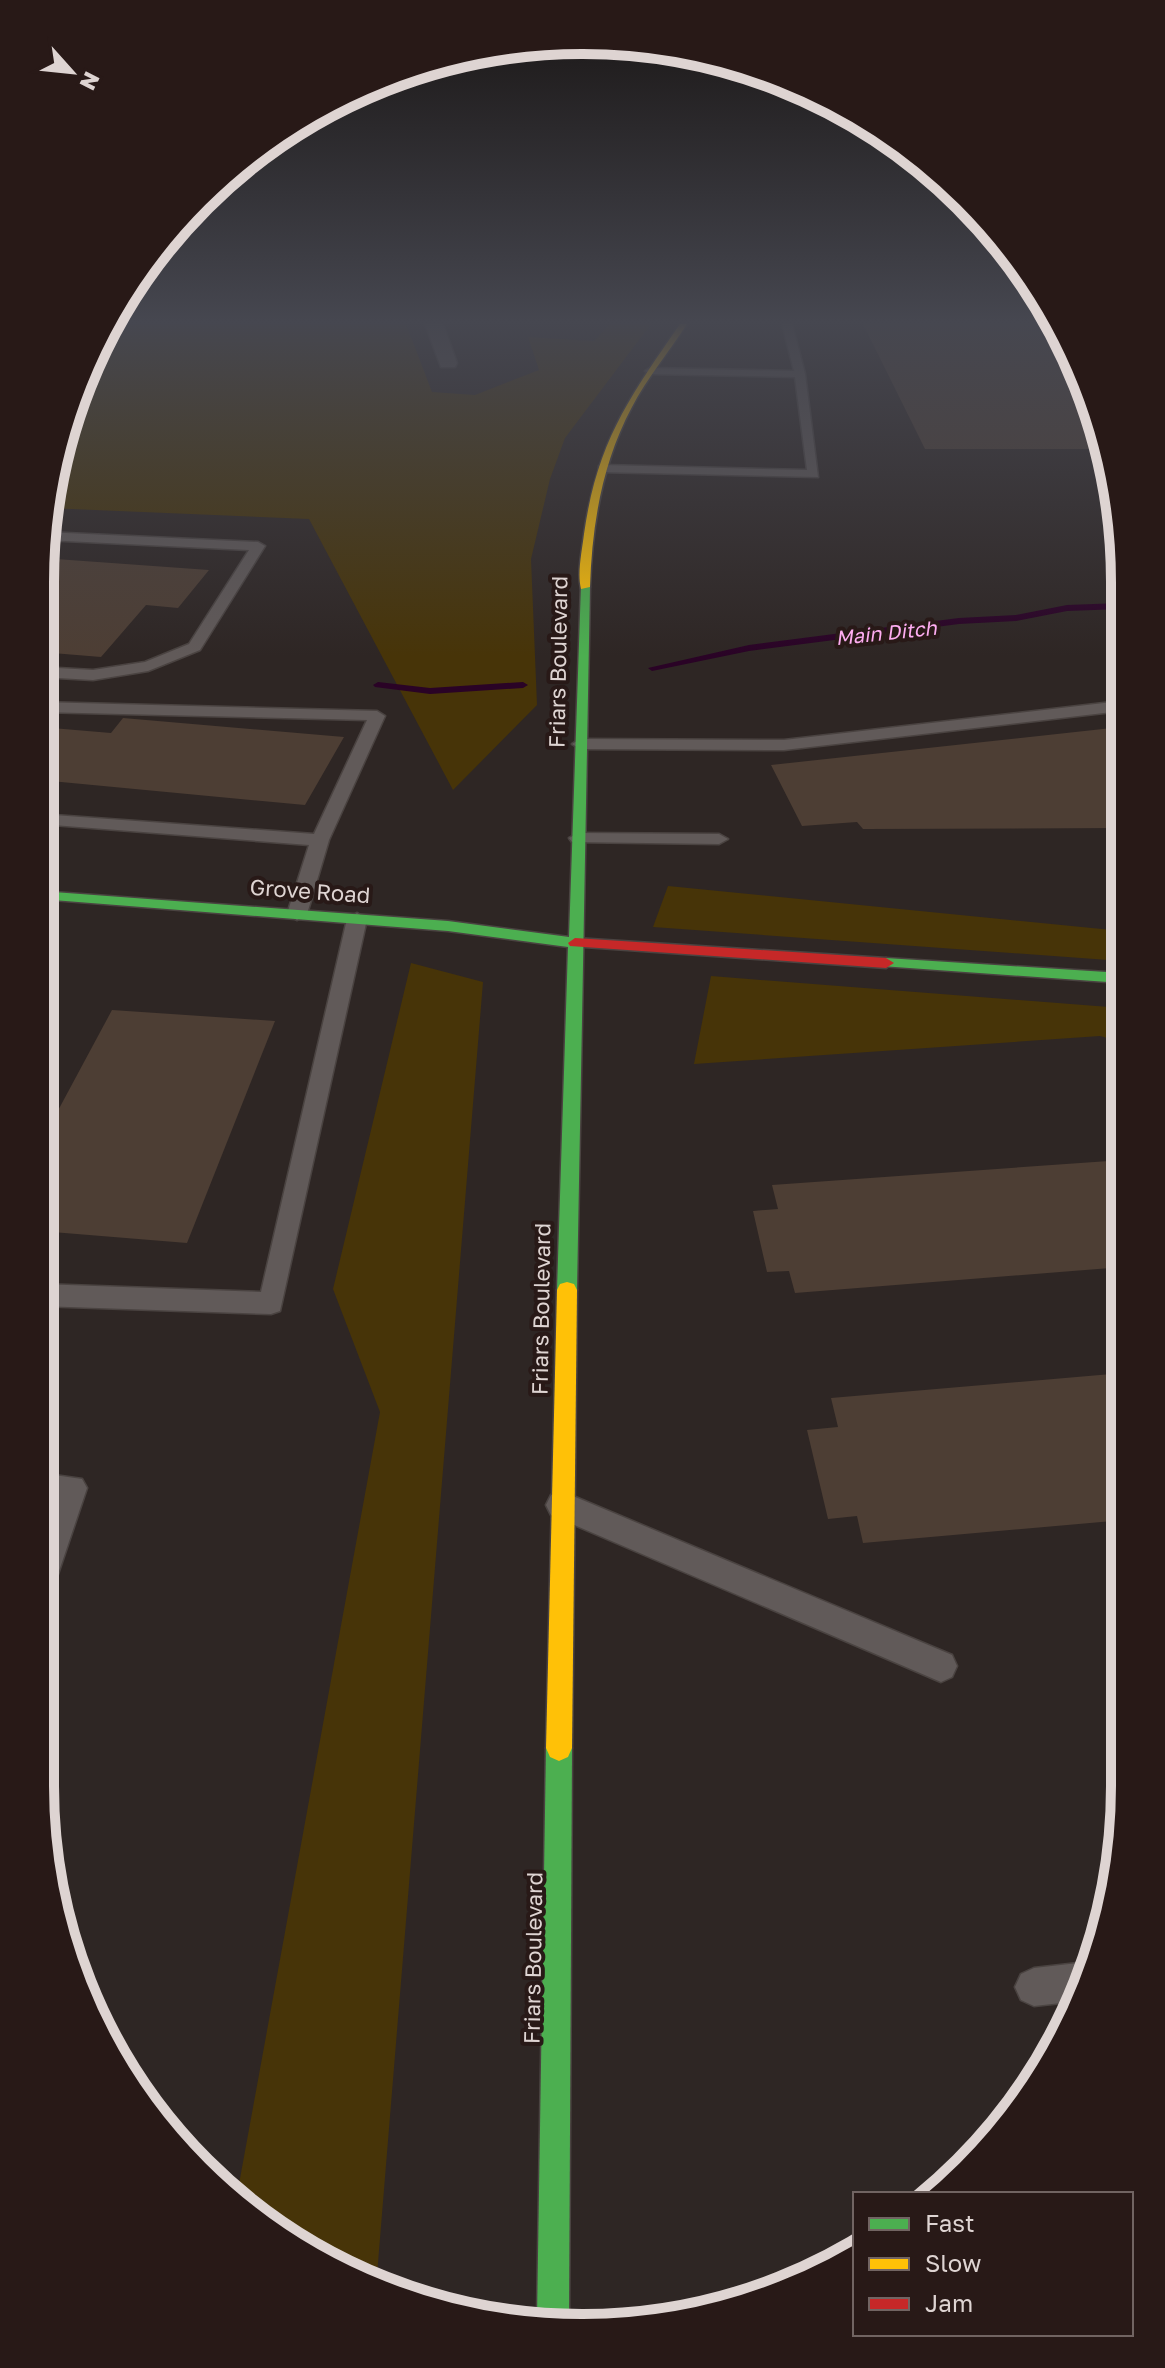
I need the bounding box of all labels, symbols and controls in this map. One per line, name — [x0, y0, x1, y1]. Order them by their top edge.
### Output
north arrow — [32, 32, 112, 112]
text: N — [74, 68, 106, 95]
street label: Friars Boulevard — [543, 576, 572, 748]
water label: Main Ditch — [834, 615, 938, 649]
street label: Grove Road — [249, 873, 371, 908]
street label: Friars Boulevard — [526, 1223, 555, 1395]
street label: Friars Boulevard — [518, 1872, 547, 2044]
legend — [853, 2192, 1133, 2336]
text: Fast — [925, 2208, 975, 2237]
text: Slow — [925, 2248, 981, 2277]
text: Jam — [925, 2288, 973, 2317]

